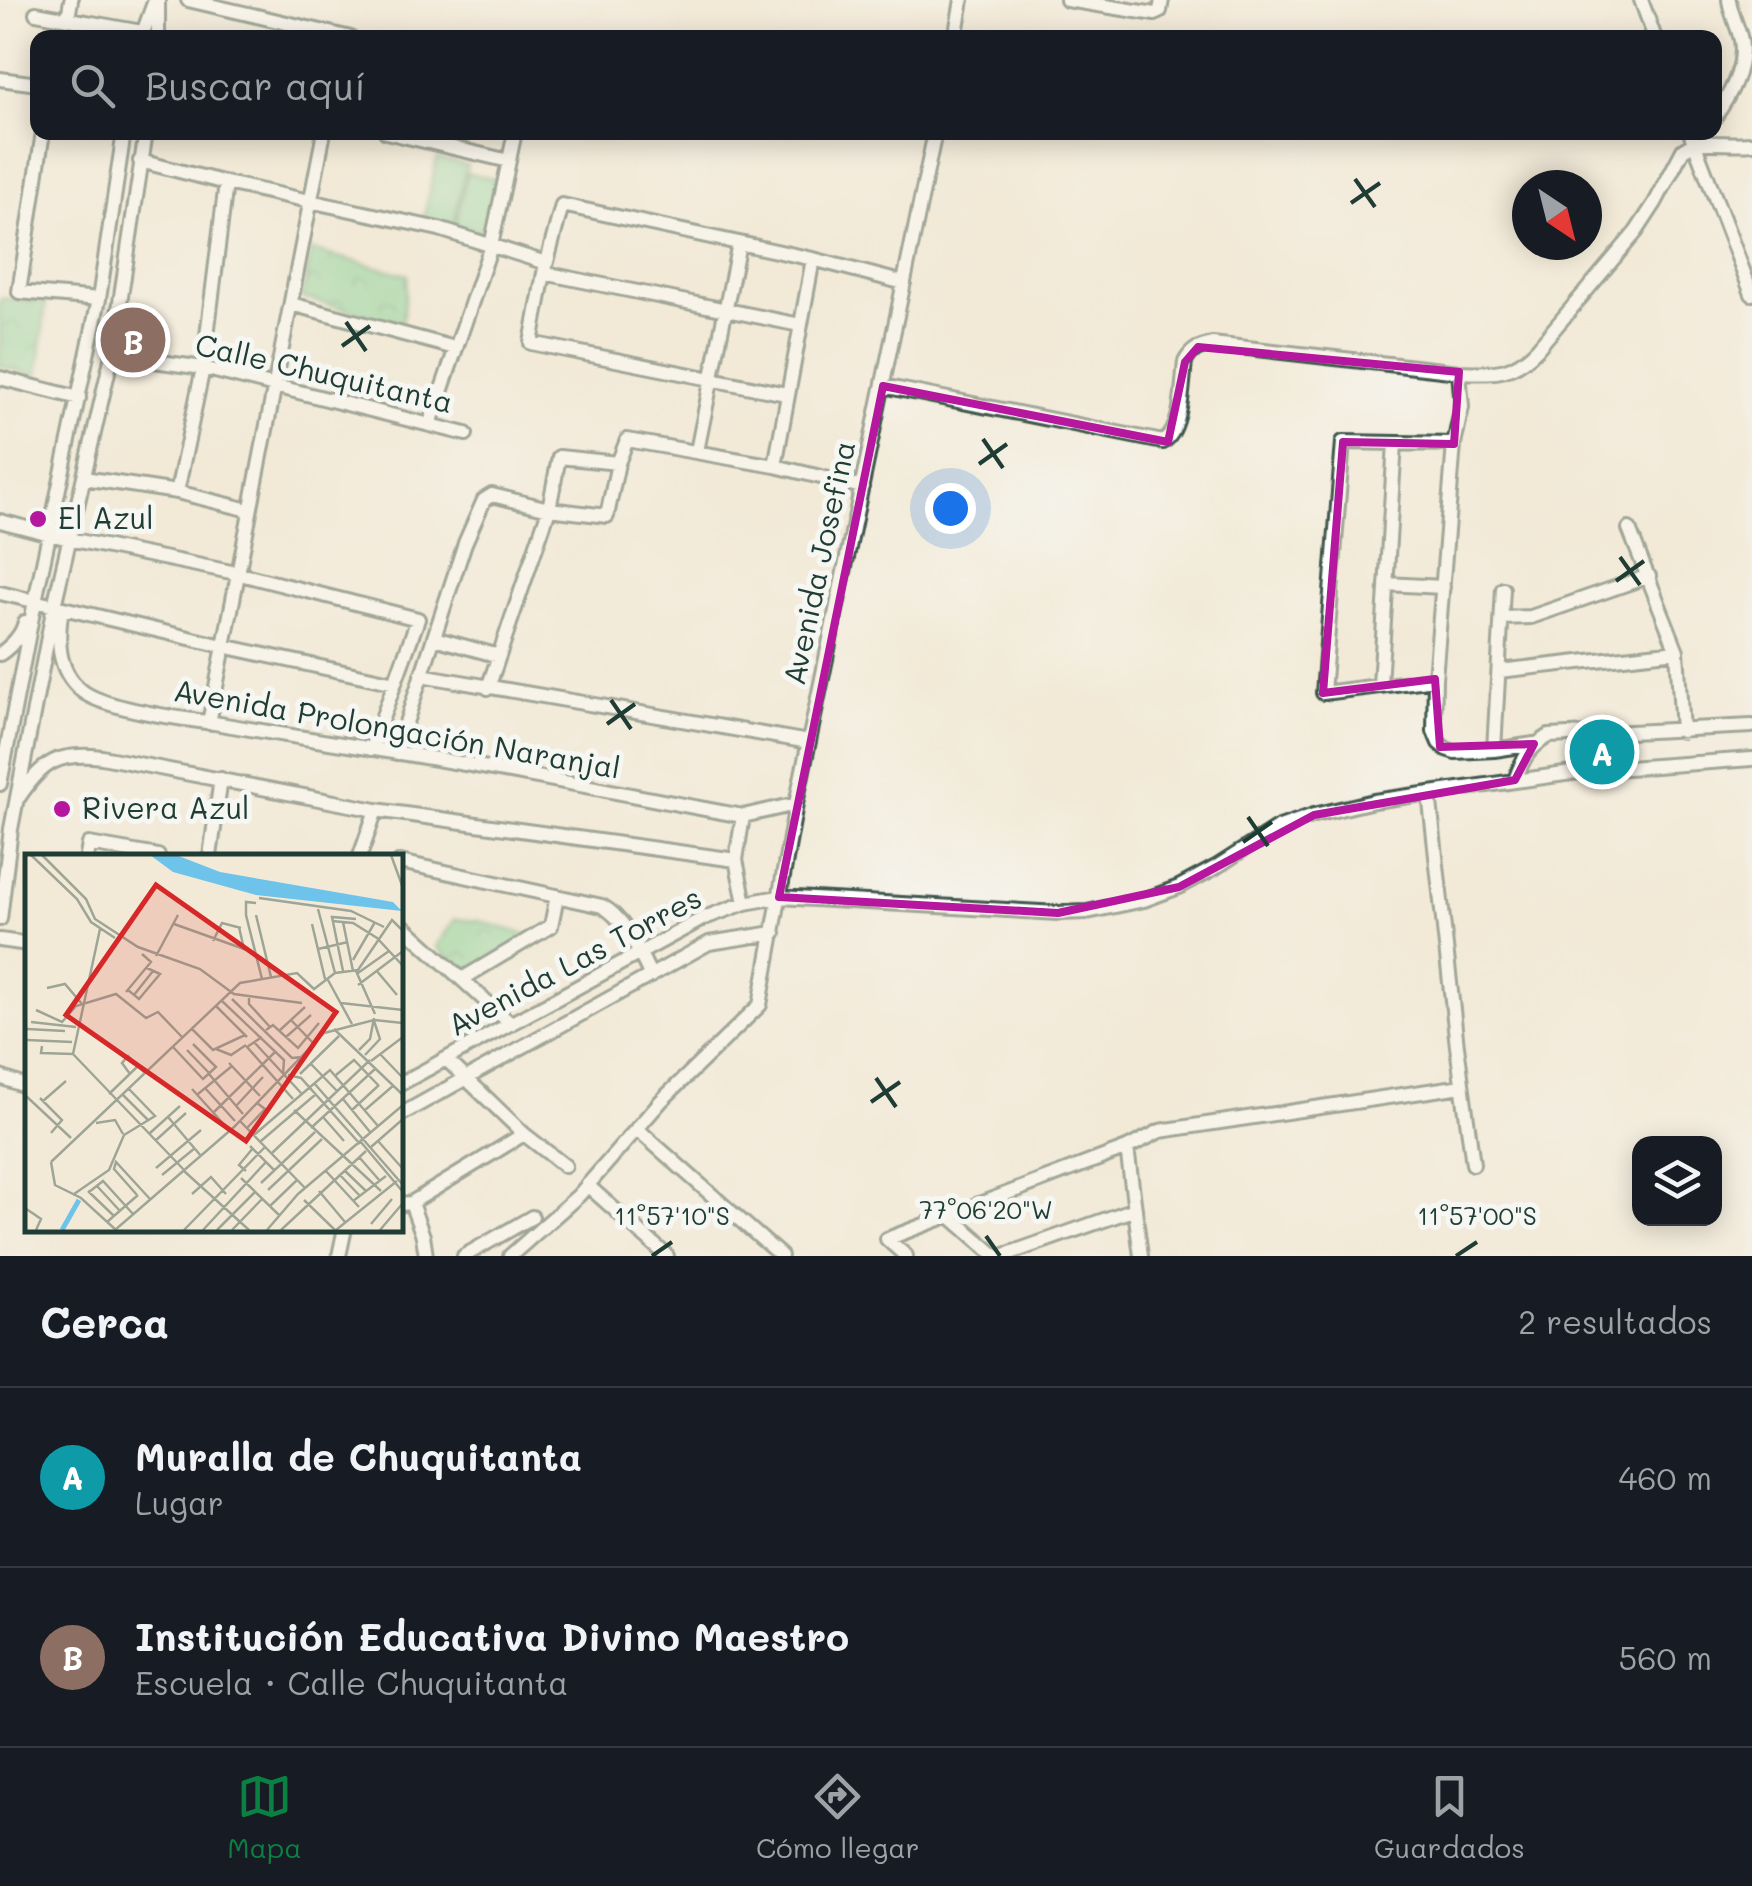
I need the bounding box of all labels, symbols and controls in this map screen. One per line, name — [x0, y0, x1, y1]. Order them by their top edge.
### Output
search box — [30, 30, 1722, 140]
icon: search — [65, 58, 120, 113]
text: Buscar aquí — [145, 60, 366, 110]
north arrow — [1512, 170, 1602, 260]
pin: B — [100, 302, 166, 378]
street label: Calle Chuquitanta — [192, 323, 457, 421]
street label: Avenida Josefina — [773, 437, 863, 688]
your location — [925, 483, 976, 534]
place label: El Azul — [58, 497, 154, 537]
marker: El Azul — [27, 508, 49, 530]
street label: Avenida Prolongación Naranjal — [171, 669, 624, 787]
pin: A — [1570, 714, 1634, 790]
place label: Rivera Azul — [82, 787, 250, 827]
marker: Rivera Azul — [51, 798, 73, 820]
inset map — [25, 854, 402, 1231]
street label: Avenida Las Torres — [440, 876, 708, 1044]
map controls — [1632, 1136, 1722, 1226]
button: layers — [1632, 1136, 1722, 1226]
text: 77°06'20"W — [919, 1193, 1053, 1225]
text: 11°57'10"S — [614, 1199, 730, 1231]
text: 11°57'00"S — [1417, 1199, 1537, 1231]
text: Cerca — [40, 1294, 169, 1349]
text: 2 resultados — [1518, 1300, 1712, 1342]
text: Muralla de Chuquitanta — [135, 1431, 582, 1481]
text: A — [61, 1456, 84, 1498]
text: 460 m — [1618, 1456, 1712, 1498]
text: Lugar — [135, 1481, 224, 1523]
text: Institución Educativa Divino Maestro — [135, 1611, 849, 1661]
text: B — [62, 1636, 83, 1678]
text: 560 m — [1619, 1636, 1712, 1678]
text: Escuela · Calle Chuquitanta — [135, 1661, 568, 1703]
tab: Mapa — [227, 1769, 302, 1865]
tab: Cómo llegar — [756, 1769, 920, 1865]
tab: Guardados — [1374, 1769, 1525, 1865]

